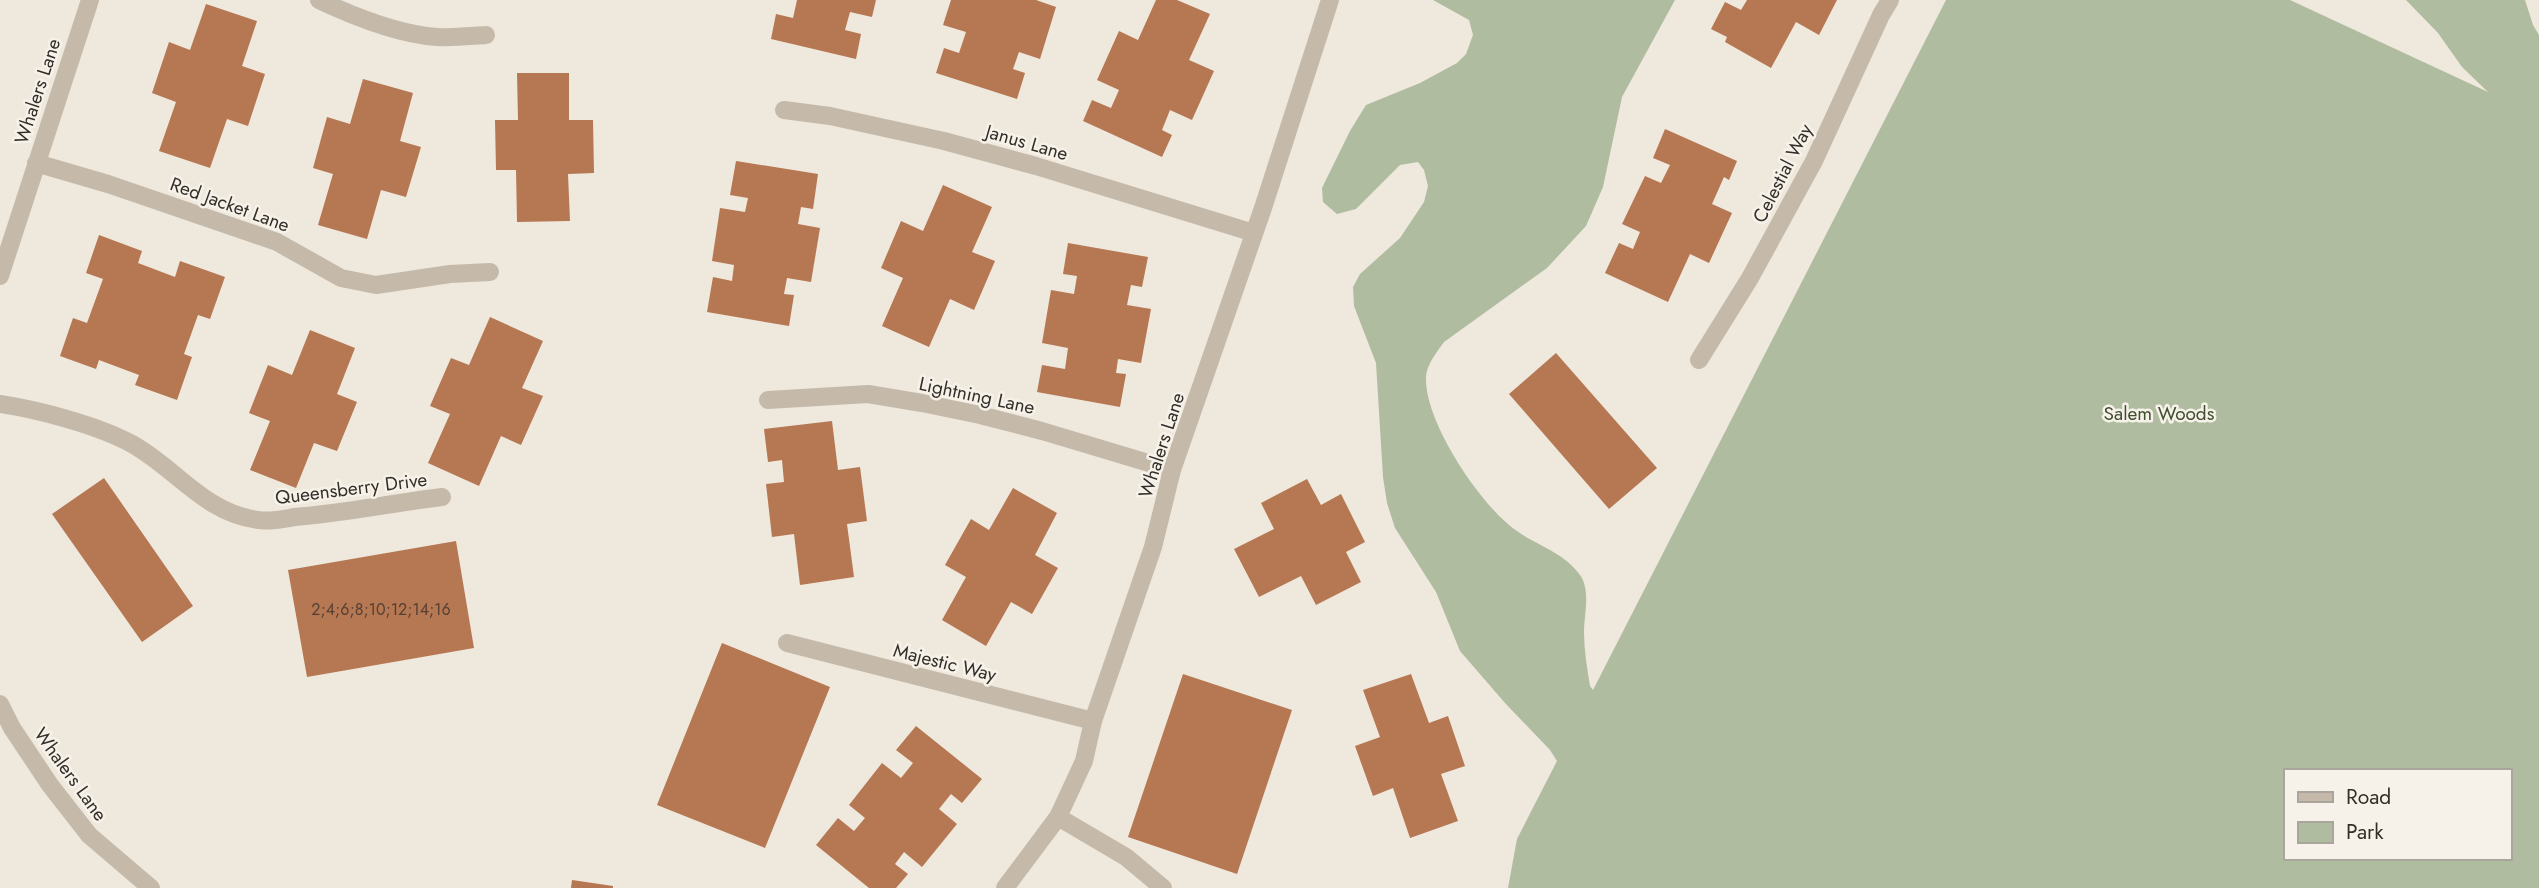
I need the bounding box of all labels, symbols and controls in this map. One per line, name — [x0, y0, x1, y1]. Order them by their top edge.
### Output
street label: Whalers Lane — [8, 35, 67, 147]
street label: Janus Lane — [980, 117, 1071, 167]
street label: Celestial Way — [1746, 119, 1819, 227]
street label: Red Jacket Lane — [166, 170, 294, 239]
street label: Lightning Lane — [917, 370, 1037, 421]
street label: Whalers Lane — [1132, 389, 1191, 501]
park label: Salem Woods — [2104, 400, 2215, 427]
street label: Queensberry Drive — [274, 466, 429, 511]
house number: 2;4;6;8;10;12;14;16 — [311, 598, 451, 621]
street label: Majestic Way — [891, 637, 1000, 688]
street label: Whalers Lane — [28, 722, 114, 827]
legend — [2284, 769, 2511, 860]
text: Road — [2346, 782, 2391, 812]
text: Park — [2346, 817, 2384, 847]

